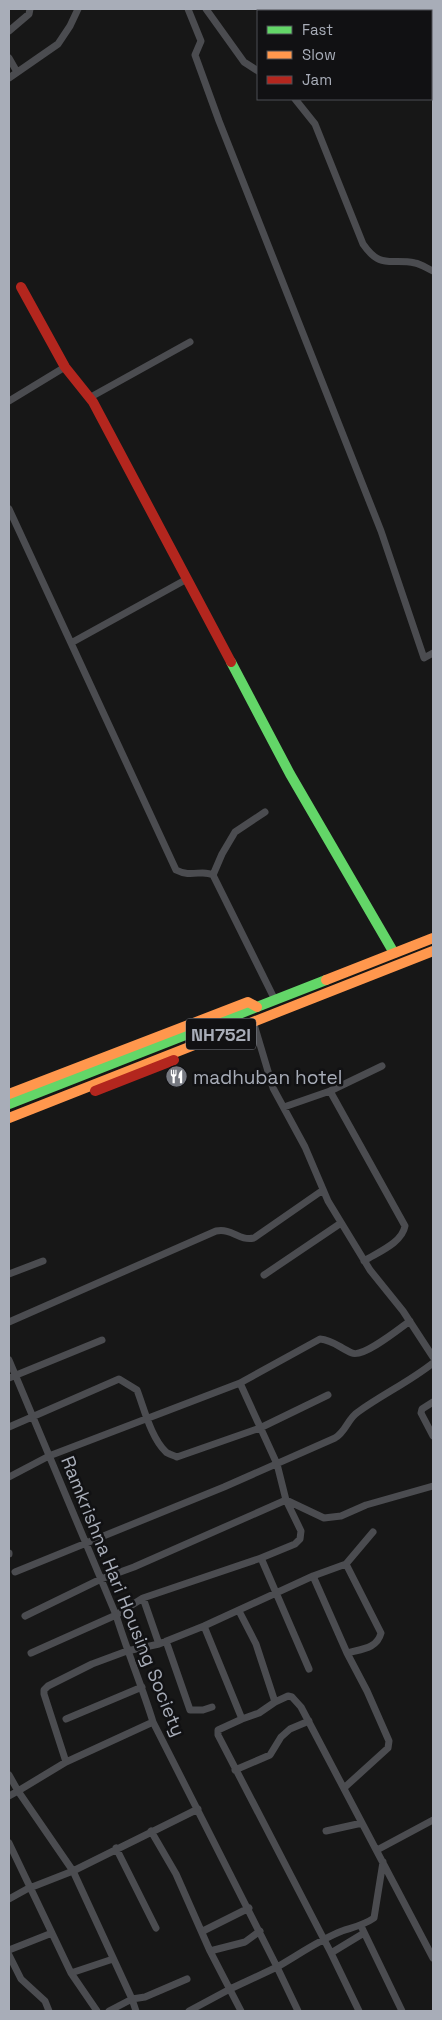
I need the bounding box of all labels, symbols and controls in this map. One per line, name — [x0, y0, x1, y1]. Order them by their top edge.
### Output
legend — [257, 10, 432, 100]
text: Fast — [302, 20, 333, 39]
text: Slow — [302, 45, 336, 64]
text: Jam — [302, 70, 332, 89]
road number: NH752I — [186, 1019, 256, 1050]
restaurant icon: madhuban hotel — [165, 1065, 189, 1089]
place label: madhuban hotel — [193, 1065, 342, 1090]
street label: Ramkrishna Hari Housing Society — [55, 1452, 191, 1740]

